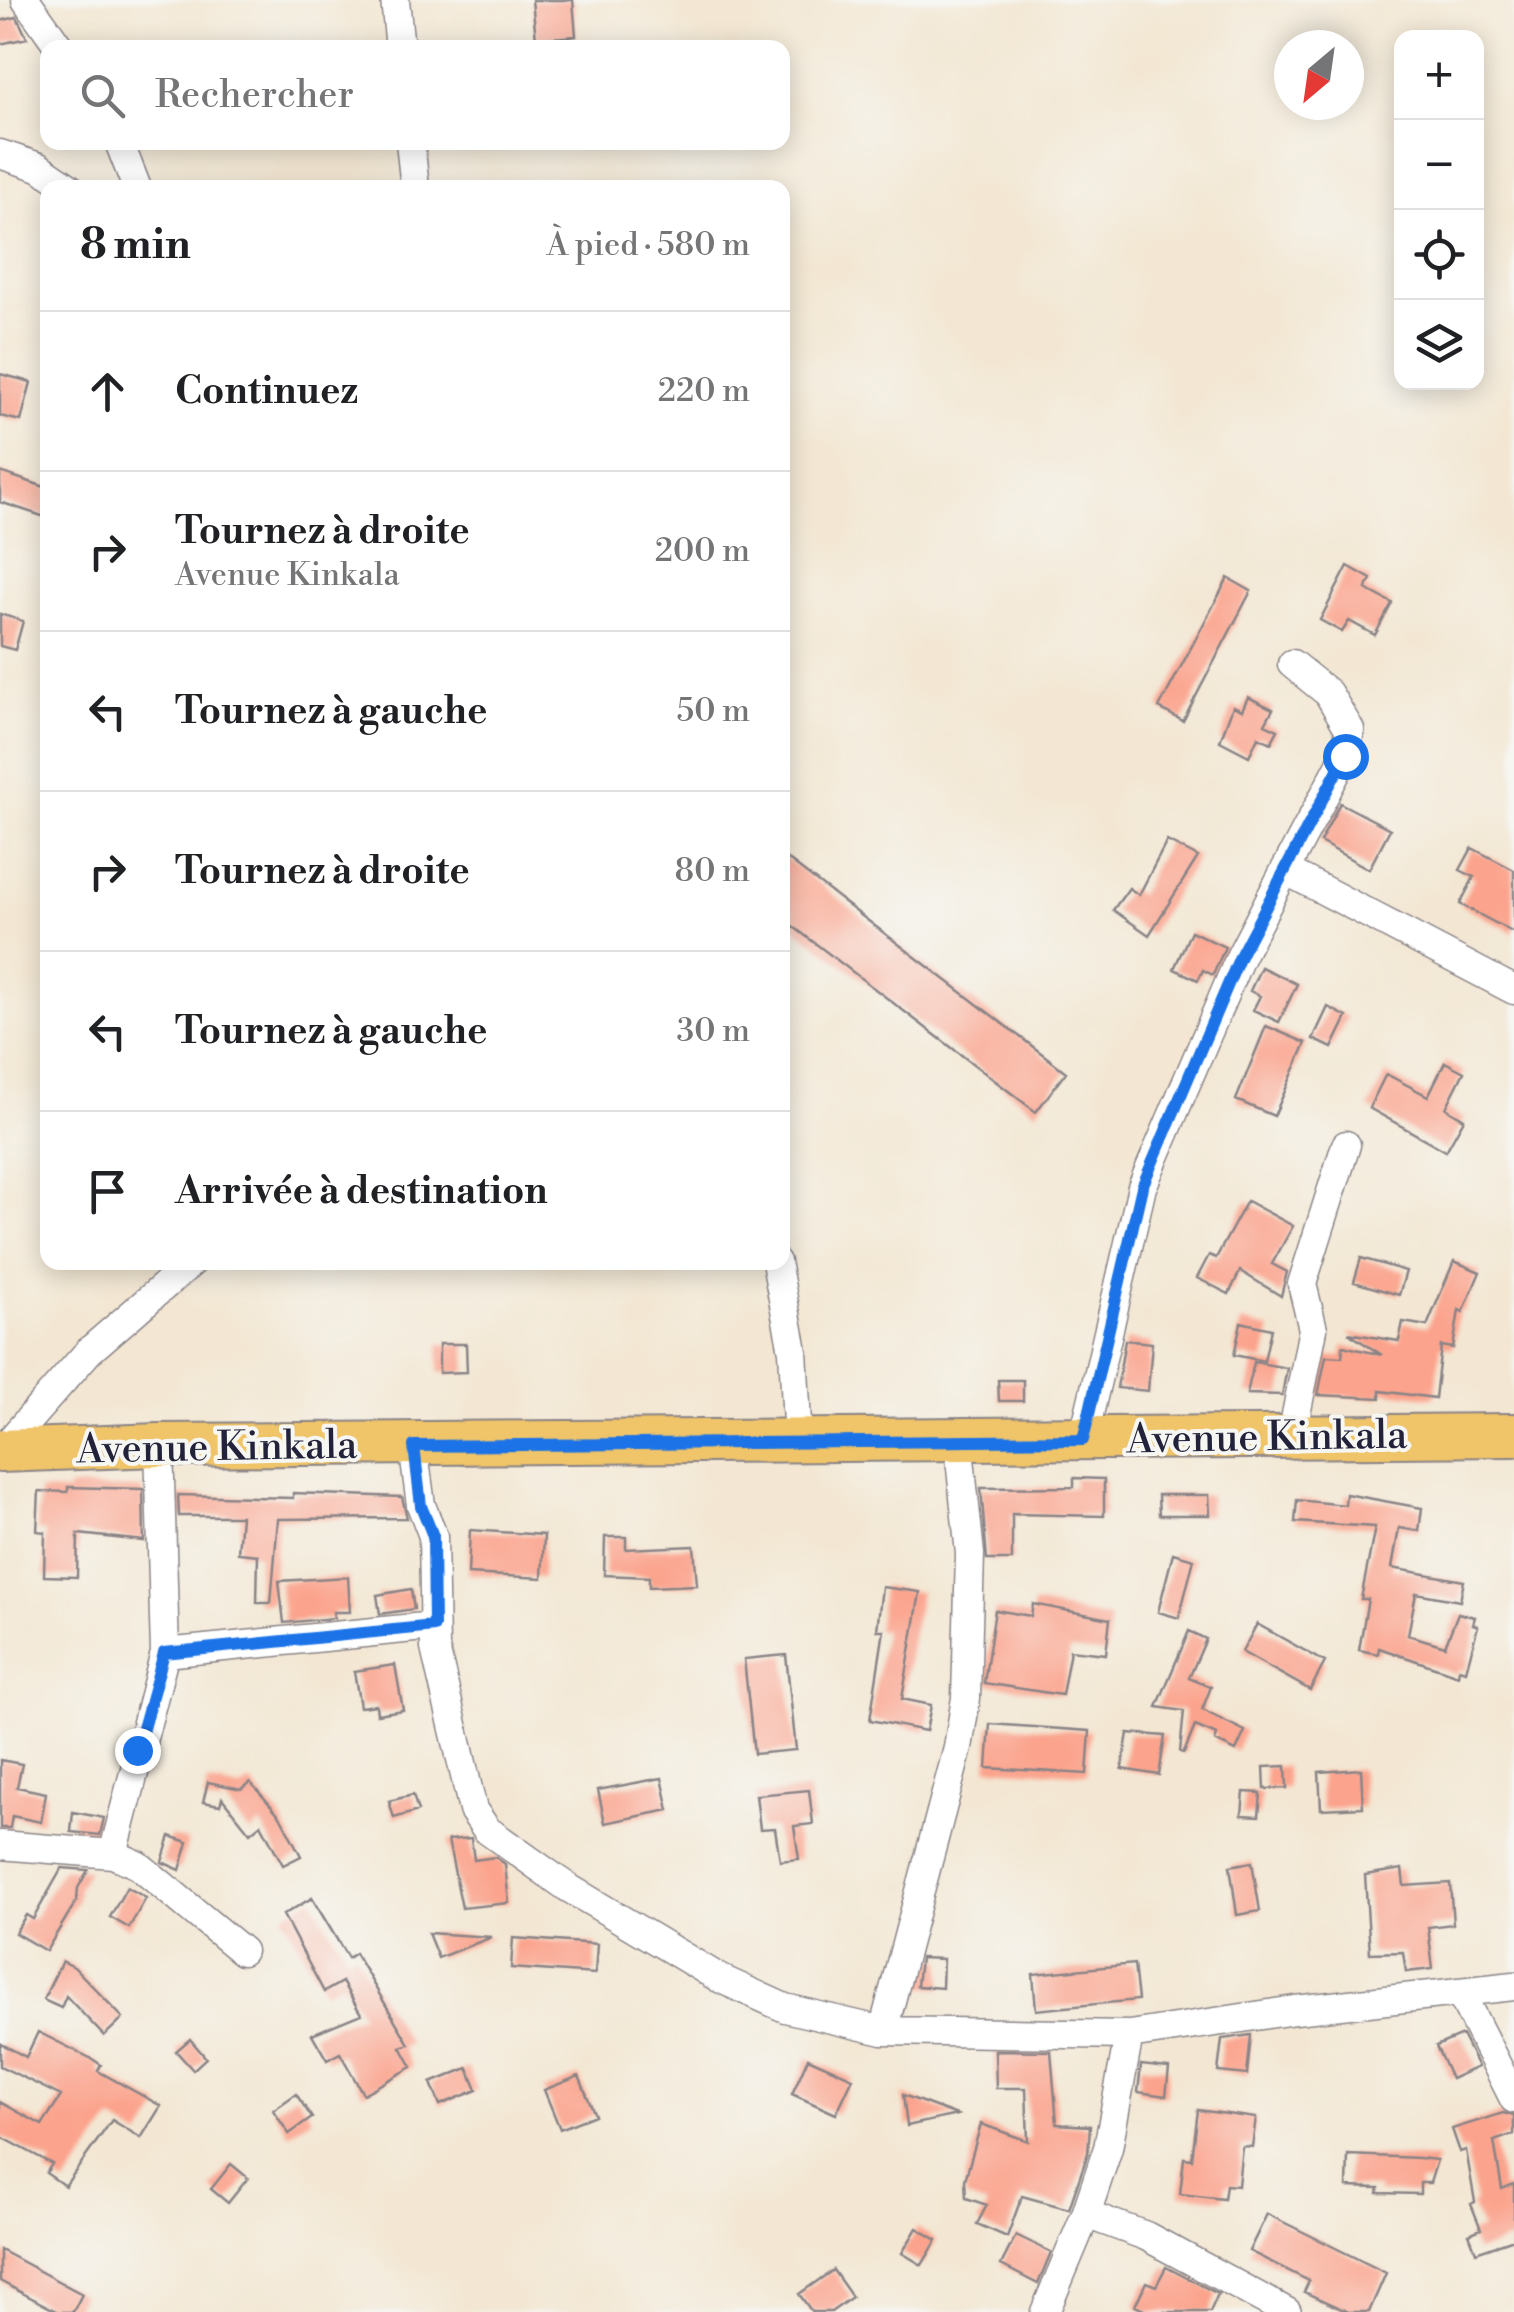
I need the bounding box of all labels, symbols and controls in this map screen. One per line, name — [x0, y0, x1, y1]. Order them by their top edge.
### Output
north arrow — [1274, 30, 1364, 120]
map controls — [1394, 30, 1484, 390]
button: + — [1394, 30, 1484, 120]
search box — [40, 40, 790, 150]
icon: search — [75, 68, 130, 123]
text: Rechercher — [155, 72, 354, 119]
button: − — [1394, 120, 1484, 210]
button: locate — [1394, 210, 1484, 300]
text: 8 min — [80, 219, 191, 272]
text: À pied · 580 m — [546, 225, 750, 265]
button: layers — [1394, 300, 1484, 390]
icon: ahead — [80, 364, 135, 419]
text: Continuez — [175, 368, 358, 415]
text: 220 m — [658, 371, 750, 411]
text: Tournez à droite — [175, 508, 470, 555]
icon: right — [80, 524, 135, 579]
text: 200 m — [655, 531, 750, 571]
text: Avenue Kinkala — [175, 555, 400, 595]
icon: left — [80, 684, 135, 739]
text: Tournez à gauche — [175, 688, 487, 735]
text: 50 m — [677, 691, 750, 731]
route start — [1323, 734, 1369, 780]
icon: right — [80, 844, 135, 899]
text: Tournez à droite — [175, 848, 470, 895]
text: 80 m — [675, 851, 750, 891]
icon: left — [80, 1004, 135, 1059]
text: Tournez à gauche — [175, 1008, 487, 1055]
text: 30 m — [676, 1011, 750, 1051]
icon: arrive — [80, 1164, 135, 1219]
text: Arrivée à destination — [175, 1168, 548, 1215]
street label: Avenue Kinkala — [1125, 1411, 1409, 1465]
street label: Avenue Kinkala — [75, 1421, 359, 1475]
route end — [115, 1728, 161, 1774]

